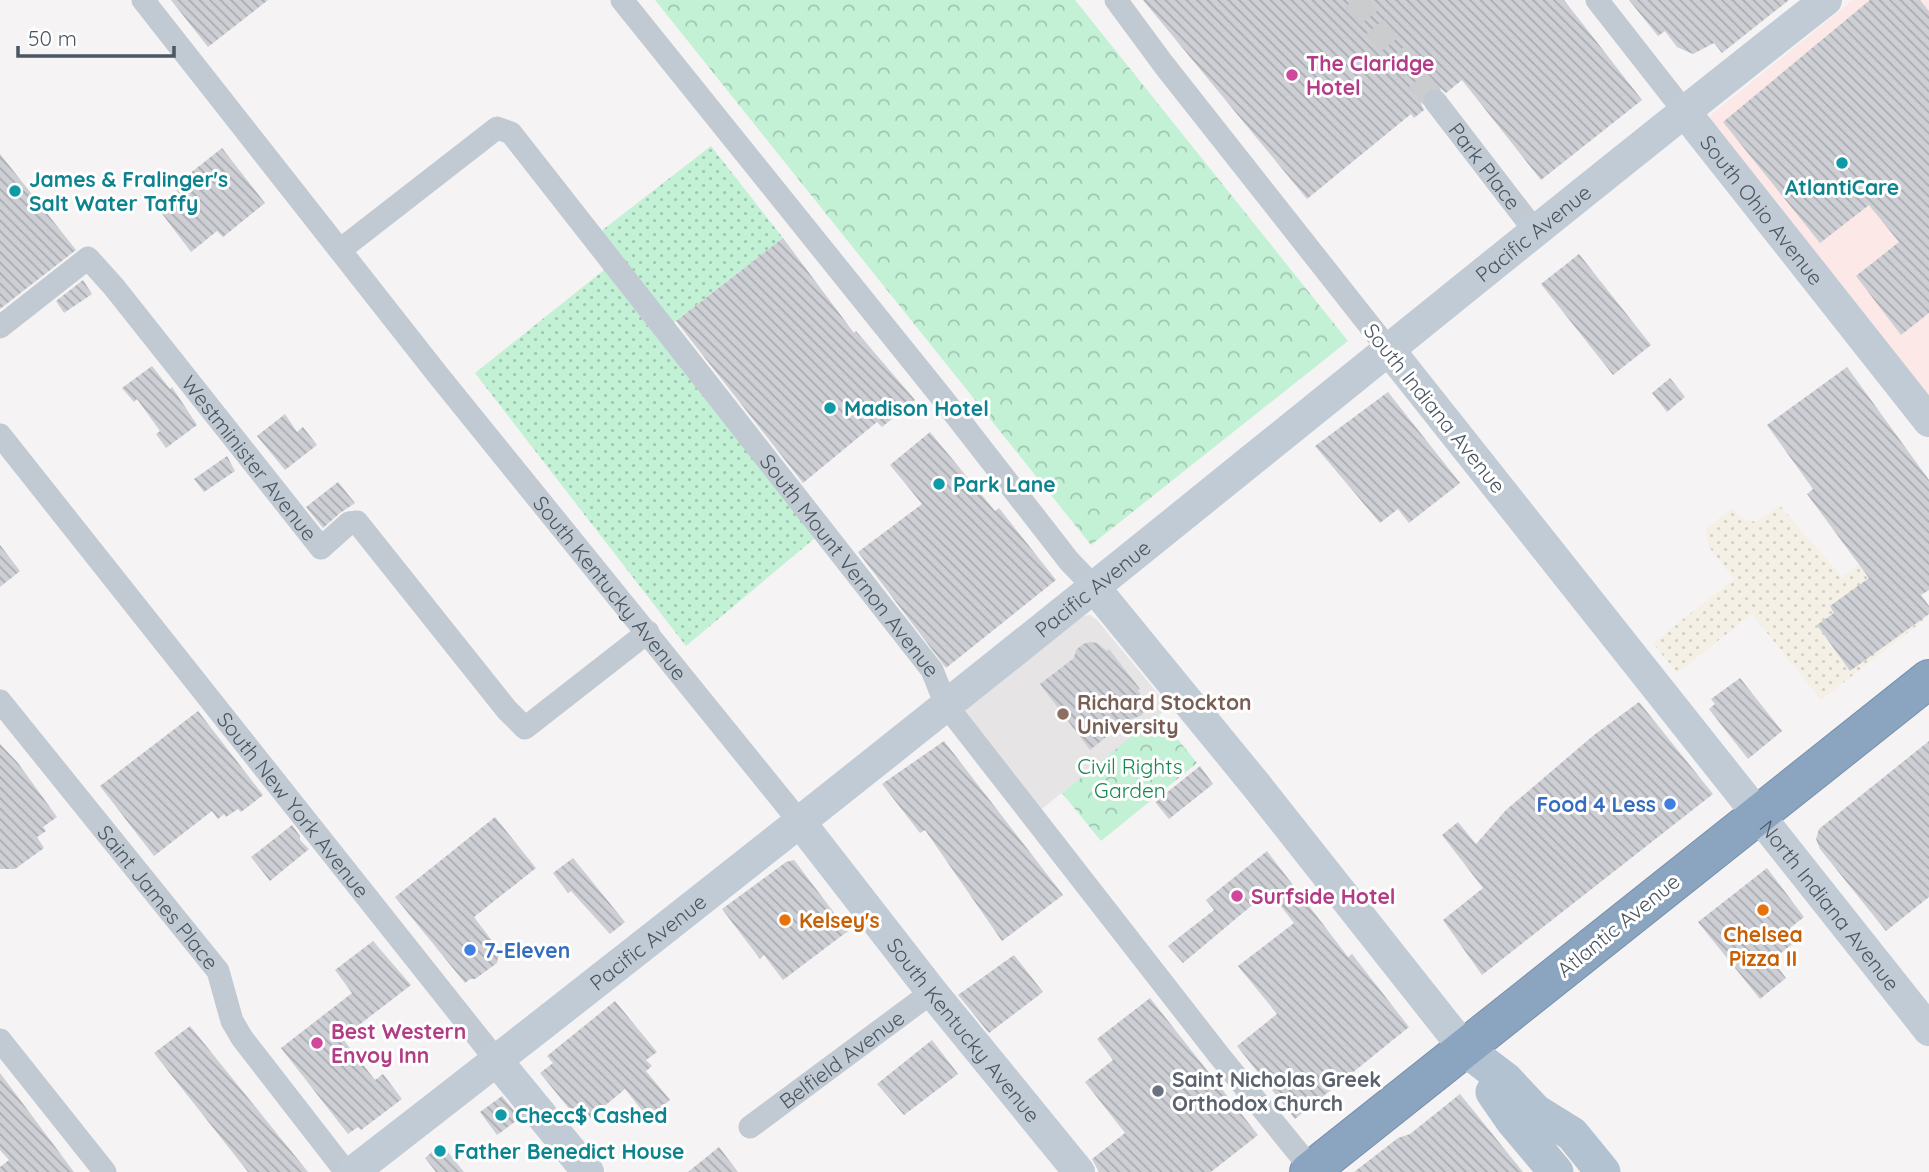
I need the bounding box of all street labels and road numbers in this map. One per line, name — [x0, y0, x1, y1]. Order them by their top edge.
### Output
street label: Park Place — [1443, 117, 1527, 215]
street label: South Ohio Avenue — [1695, 130, 1829, 290]
street label: Pacific Avenue — [1470, 179, 1596, 287]
street label: South Indiana Avenue — [1359, 318, 1511, 498]
street label: Westminister Avenue — [176, 370, 323, 546]
street label: South Mount Vernon Avenue — [754, 449, 945, 682]
street label: South Kentucky Avenue — [528, 490, 693, 685]
street label: Pacific Avenue — [1029, 534, 1156, 643]
street label: South New York Avenue — [212, 706, 375, 903]
street label: North Indiana Avenue — [1754, 815, 1906, 996]
street label: Saint James Place — [92, 820, 224, 975]
street label: Atlantic Avenue — [1551, 868, 1685, 982]
street label: Pacific Avenue — [584, 888, 711, 996]
street label: South Kentucky Avenue — [882, 932, 1046, 1127]
street label: Belfield Avenue — [774, 1004, 909, 1114]

